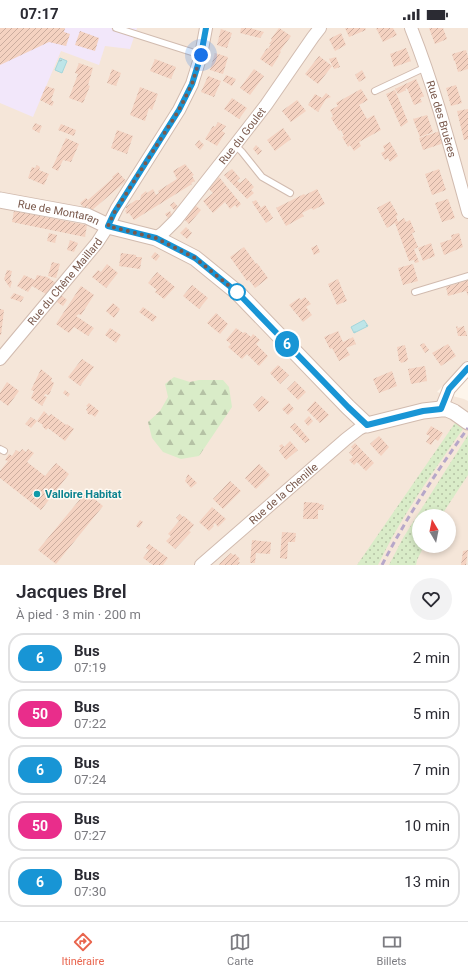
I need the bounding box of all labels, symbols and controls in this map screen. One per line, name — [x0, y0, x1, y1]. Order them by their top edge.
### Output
text: 07:17 — [20, 5, 59, 23]
your location — [191, 45, 211, 65]
street label: Rue des Bruères — [424, 79, 459, 159]
street label: Rue du Goulet — [216, 104, 268, 167]
street label: Rue de Montaran — [17, 197, 102, 228]
street label: Rue du Chêne Maillard — [25, 236, 105, 328]
unlabelled marker — [228, 283, 246, 301]
line badge: 6 — [274, 331, 300, 357]
text: 6 — [283, 336, 291, 352]
street label: Rue de la Chenille — [246, 460, 320, 527]
place label: Valloire Habitat — [45, 488, 122, 501]
marker: Valloire Habitat — [32, 489, 42, 499]
north arrow — [412, 509, 456, 553]
map controls — [412, 509, 456, 553]
button: heart — [410, 578, 452, 620]
text: Jacques Brel — [16, 580, 127, 603]
text: À pied · 3 min · 200 m — [16, 607, 141, 622]
text: Bus — [74, 642, 100, 660]
text: 2 min — [413, 649, 450, 667]
text: 6 — [36, 650, 44, 666]
text: 07:19 — [74, 660, 106, 675]
text: Bus — [74, 698, 100, 716]
text: 5 min — [413, 705, 450, 723]
text: 50 — [32, 706, 48, 722]
text: 07:22 — [74, 716, 106, 731]
text: Bus — [74, 754, 100, 772]
text: 7 min — [413, 761, 450, 779]
text: 6 — [36, 762, 44, 778]
text: 07:24 — [74, 772, 106, 787]
text: Bus — [74, 810, 100, 828]
text: 10 min — [404, 817, 450, 835]
text: 50 — [32, 818, 48, 834]
text: 07:27 — [74, 828, 106, 843]
text: Bus — [74, 866, 100, 884]
text: 13 min — [404, 873, 450, 891]
text: 6 — [36, 874, 44, 890]
text: 07:30 — [74, 884, 106, 899]
tab: Itinéraire — [61, 931, 104, 968]
tab: Carte — [227, 931, 254, 968]
tab: Billets — [377, 931, 407, 968]

